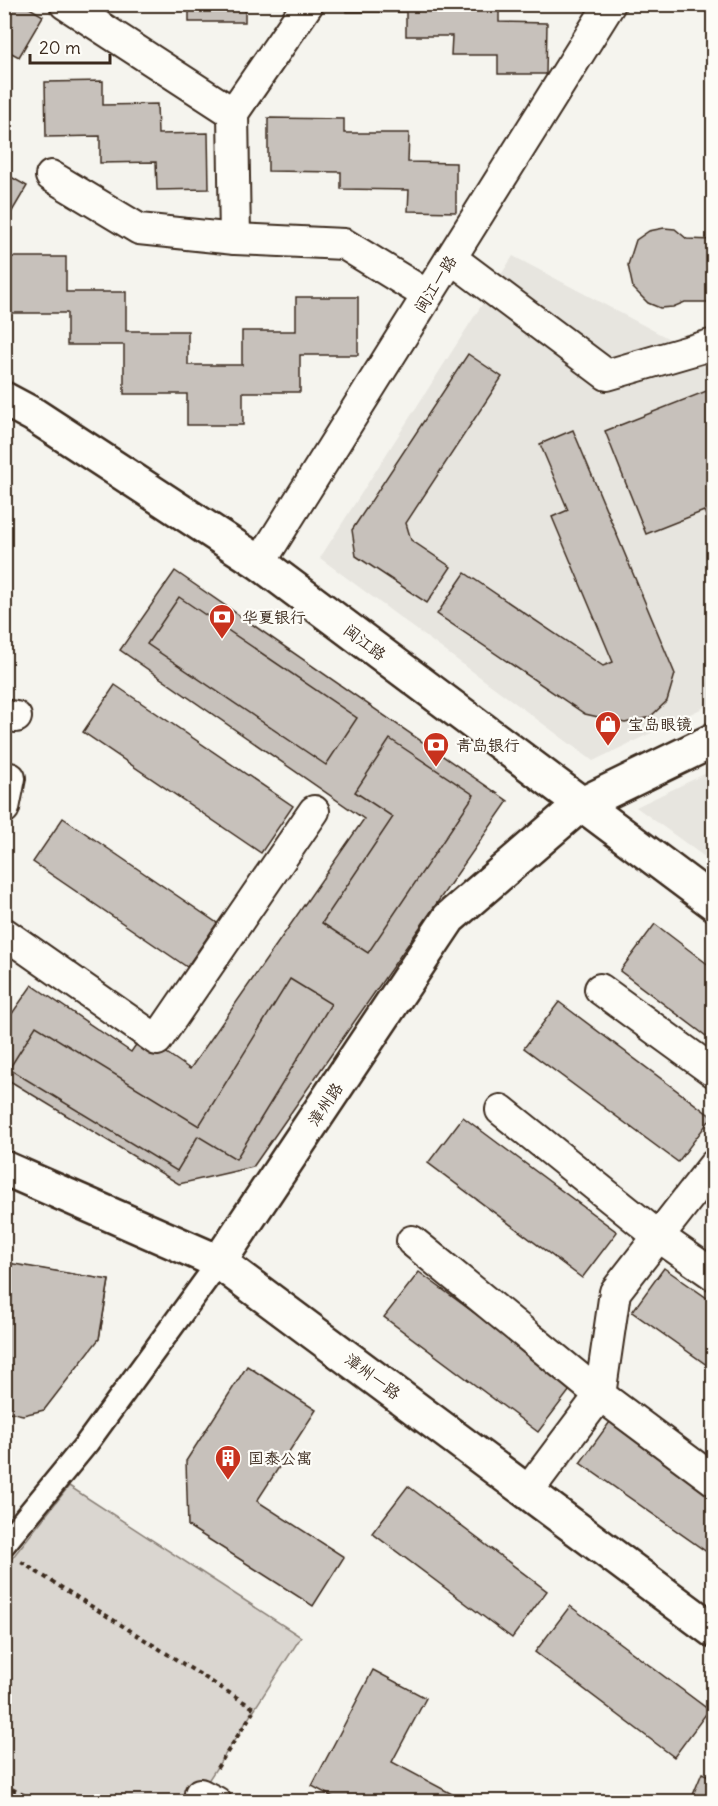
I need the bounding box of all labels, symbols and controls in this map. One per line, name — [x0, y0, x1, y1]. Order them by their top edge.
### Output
scale bar — [30, 27, 110, 65]
text: 20 m — [39, 36, 81, 59]
street label: 闽江一路 — [410, 252, 460, 316]
bank icon: 华夏银行 — [207, 602, 237, 640]
place label: 华夏银行 — [242, 607, 306, 627]
street label: 闽江路 — [340, 620, 390, 664]
shop icon: 宝岛眼镜 — [593, 709, 623, 747]
place label: 宝岛眼镜 — [628, 714, 692, 734]
bank icon: 青岛银行 — [421, 730, 451, 768]
place label: 青岛银行 — [456, 735, 520, 755]
street label: 漳州路 — [303, 1079, 347, 1129]
street label: 漳州一路 — [341, 1349, 405, 1403]
building icon: 国泰公寓 — [213, 1443, 243, 1481]
place label: 国泰公寓 — [248, 1448, 312, 1468]

